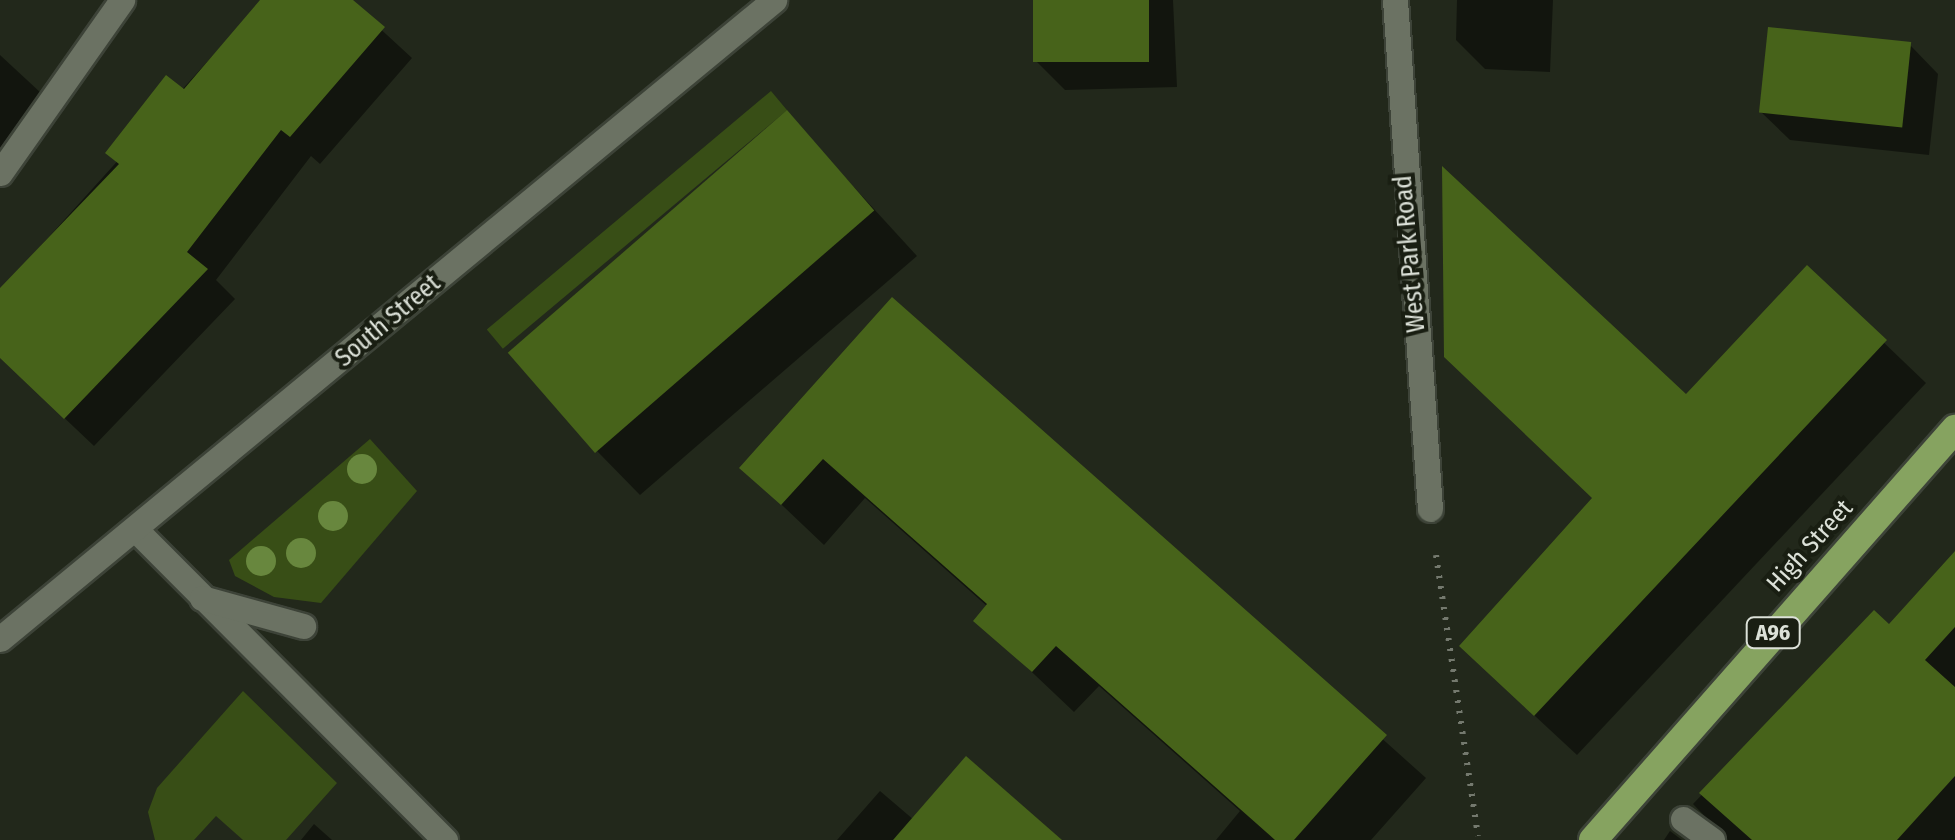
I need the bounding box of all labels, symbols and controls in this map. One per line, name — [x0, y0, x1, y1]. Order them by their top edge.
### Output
street label: West Park Road — [1388, 174, 1432, 334]
street label: South Street — [330, 269, 446, 373]
street label: High Street — [1761, 494, 1859, 598]
road number: A96 — [1746, 616, 1800, 650]

